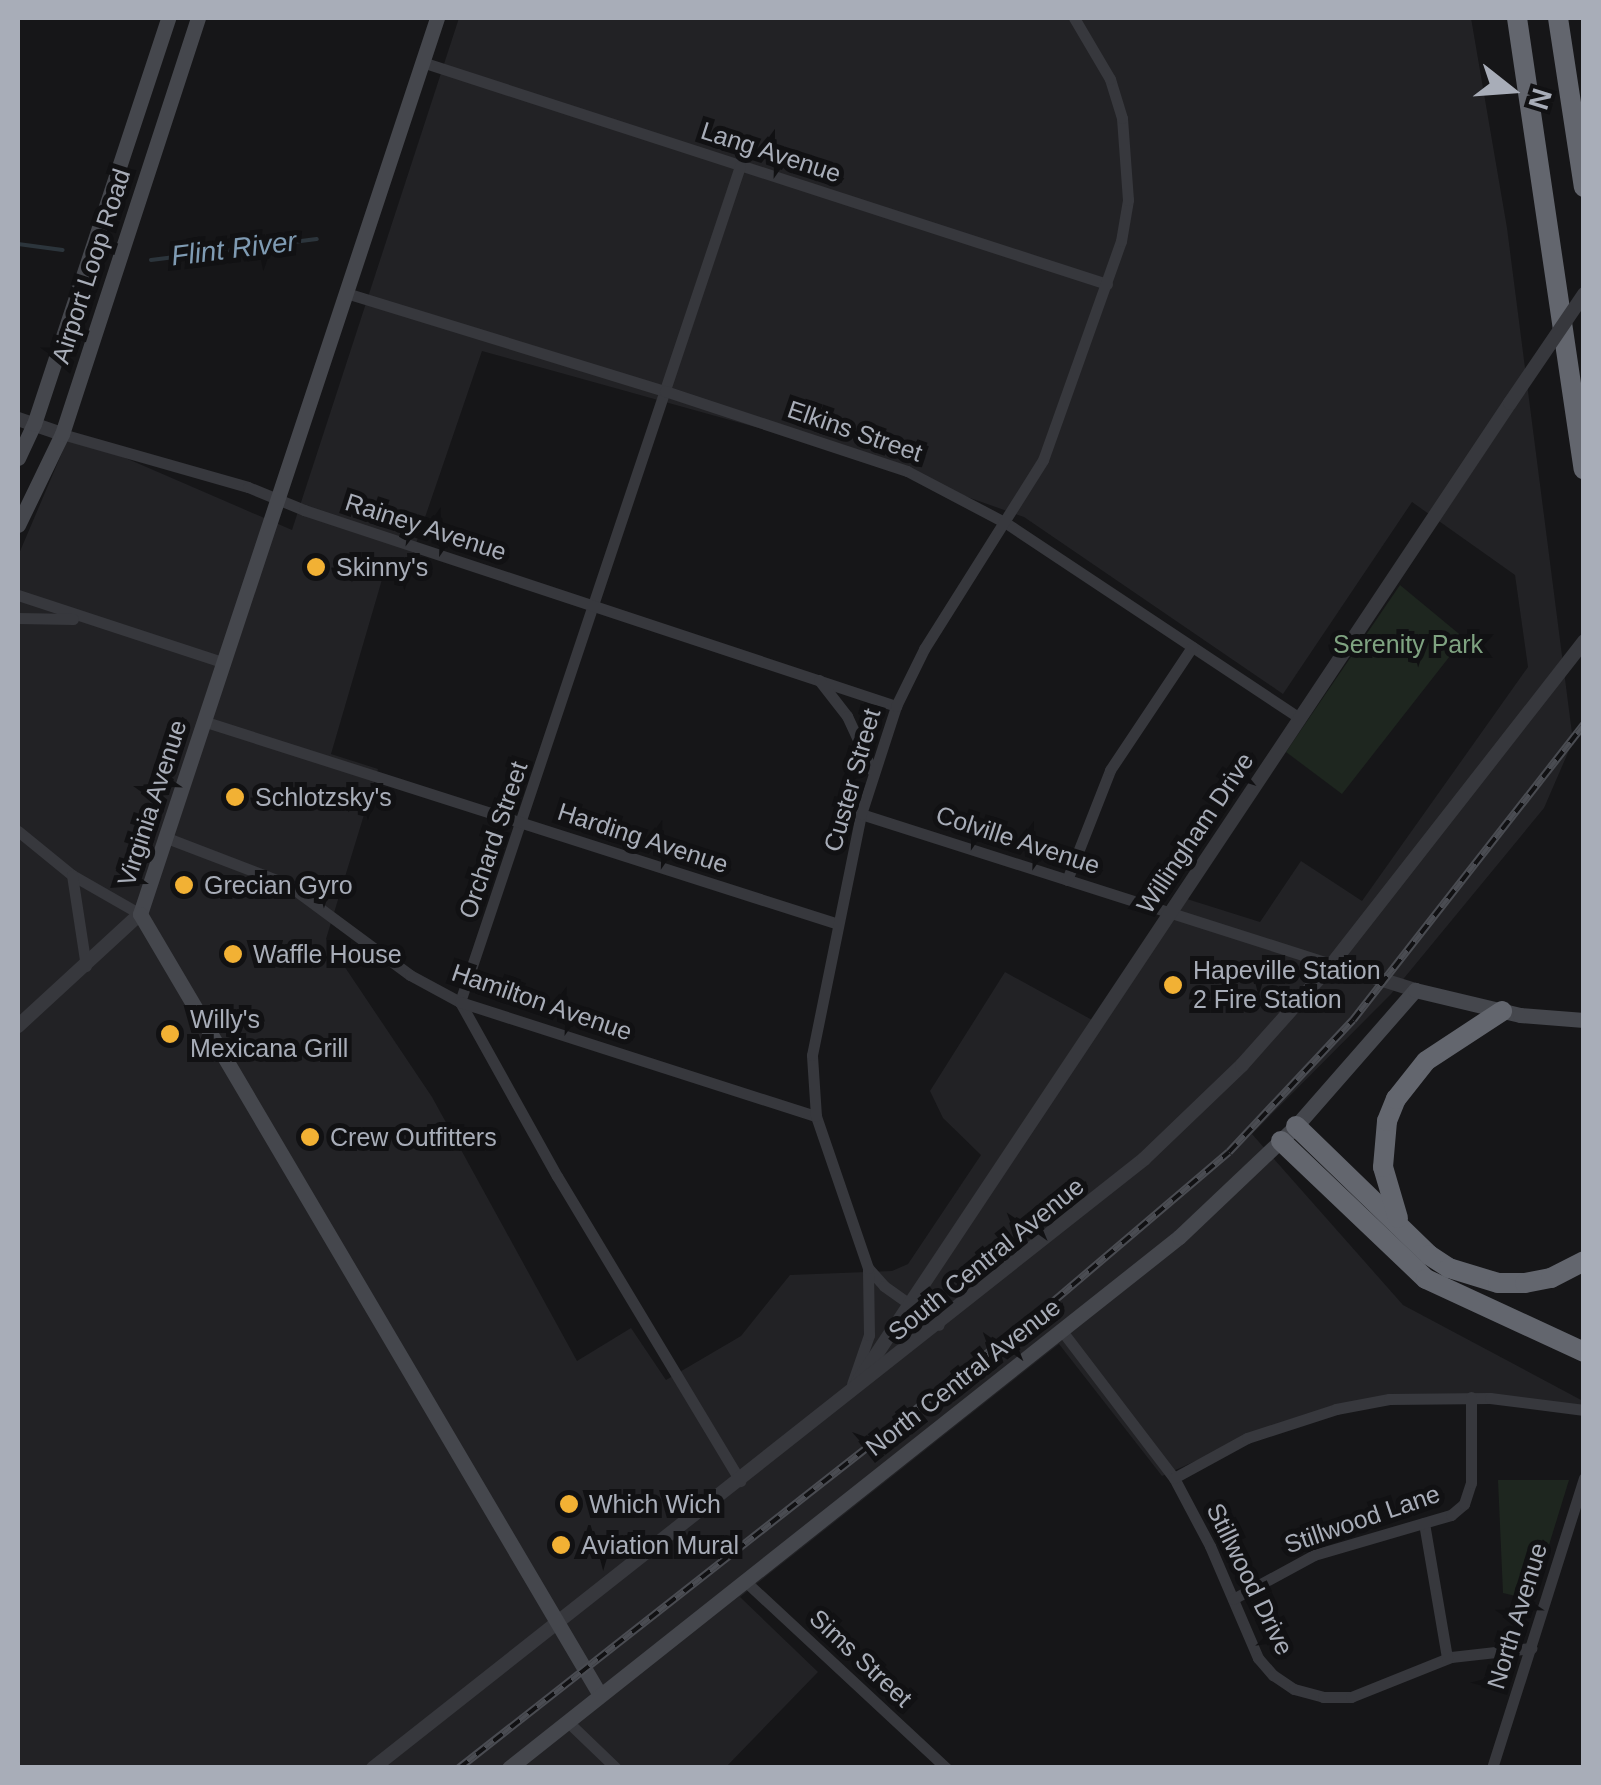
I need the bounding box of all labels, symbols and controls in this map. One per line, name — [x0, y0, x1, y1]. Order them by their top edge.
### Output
north arrow — [1461, 40, 1561, 140]
text: N — [1522, 85, 1558, 113]
street label: Lang Avenue — [697, 115, 845, 189]
street label: Airport Loop Road — [45, 165, 137, 367]
water label: Flint River — [169, 225, 299, 273]
street label: Elkins Street — [784, 394, 926, 468]
street label: Rainey Avenue — [341, 487, 511, 567]
place label: Skinny's — [336, 552, 428, 582]
marker: Skinny's — [305, 556, 327, 578]
park label: Serenity Park — [1333, 629, 1483, 659]
street label: Custer Street — [817, 705, 887, 855]
street label: Virginia Avenue — [111, 716, 193, 890]
street label: Willingham Drive — [1130, 747, 1260, 919]
street label: Orchard Street — [452, 758, 534, 922]
place label: Schlotzsky's — [255, 782, 392, 812]
marker: Schlotzsky's — [224, 786, 246, 808]
street label: Harding Avenue — [553, 796, 733, 880]
street label: Colville Avenue — [932, 799, 1104, 881]
place label: Grecian Gyro — [204, 870, 353, 900]
marker: Grecian Gyro — [173, 874, 195, 896]
place label: Waffle House — [253, 939, 402, 969]
marker: Waffle House — [222, 943, 244, 965]
place label: Hapeville Station 2 Fire Station — [1193, 956, 1381, 1015]
street label: Hamilton Avenue — [447, 957, 637, 1047]
marker: Hapeville Station 2 Fire Station — [1162, 974, 1184, 996]
place label: Willy's Mexicana Grill — [190, 1005, 348, 1064]
marker: Willy's Mexicana Grill — [159, 1023, 181, 1045]
place label: Crew Outfitters — [330, 1122, 497, 1152]
marker: Crew Outfitters — [299, 1126, 321, 1148]
street label: South Central Avenue — [882, 1171, 1090, 1347]
street label: North Central Avenue — [859, 1291, 1067, 1463]
street label: Stillwood Lane — [1280, 1478, 1444, 1560]
place label: Which Wich — [589, 1489, 721, 1519]
marker: Which Wich — [558, 1493, 580, 1515]
street label: Stillwood Drive — [1200, 1498, 1300, 1660]
place label: Aviation Mural — [581, 1530, 739, 1560]
marker: Aviation Mural — [550, 1534, 572, 1556]
street label: North Avenue — [1480, 1539, 1554, 1693]
street label: Sims Street — [804, 1603, 918, 1713]

